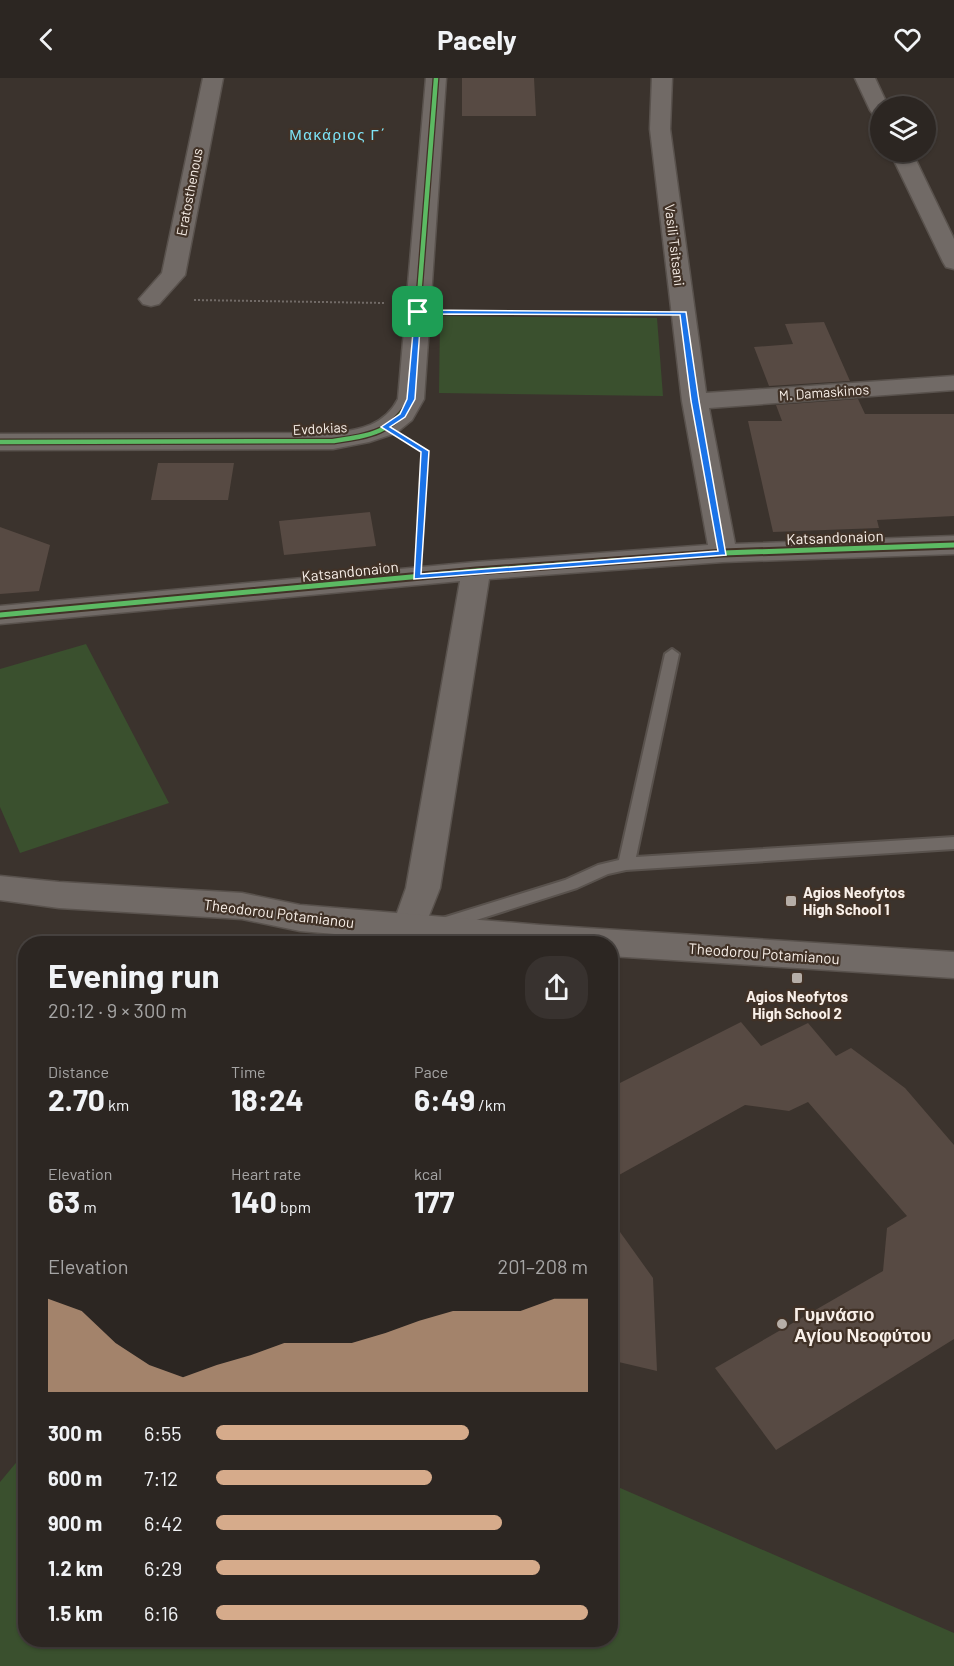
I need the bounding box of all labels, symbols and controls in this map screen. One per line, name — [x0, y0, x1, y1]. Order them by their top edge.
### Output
icon: back — [30, 23, 63, 56]
text: Pacely — [437, 23, 517, 55]
icon: heart — [891, 23, 924, 56]
map controls — [870, 96, 936, 162]
button: layers — [870, 96, 936, 162]
district label: Μακάριος Γ΄ — [289, 125, 387, 143]
street label: Eratosthenous — [172, 146, 206, 237]
street label: Vasili Tsitsani — [662, 203, 688, 287]
pin — [392, 286, 443, 337]
icon: arrive — [401, 295, 434, 328]
street label: M. Damaskinos — [778, 380, 870, 404]
street label: Evdokias — [292, 418, 348, 438]
street label: Katsandonaion — [786, 526, 884, 548]
street label: Katsandonaion — [301, 557, 399, 585]
place label: Agios Neofytos High School 1 — [803, 883, 905, 918]
marker: Agios Neofytos High School 1 — [784, 894, 798, 908]
street label: Theodorou Potamianou — [203, 895, 355, 931]
street label: Theodorou Potamianou — [688, 939, 840, 967]
text: Evening run — [48, 955, 220, 995]
button: share — [525, 956, 588, 1019]
marker: Agios Neofytos High School 2 — [790, 971, 804, 985]
place label: Agios Neofytos High School 2 — [746, 987, 848, 1022]
text: 20:12 · 9 × 300 m — [48, 998, 187, 1022]
text: Distance — [48, 1062, 109, 1081]
text: Time — [231, 1062, 266, 1081]
text: Pace — [414, 1062, 448, 1081]
text: 2.70 — [48, 1081, 105, 1117]
text: 18:24 — [231, 1081, 304, 1117]
text: 6:49 — [414, 1081, 475, 1117]
text: km — [105, 1095, 129, 1114]
text: /km — [475, 1095, 506, 1114]
text: Elevation — [48, 1164, 112, 1183]
text: Heart rate — [231, 1164, 301, 1183]
text: kcal — [414, 1164, 442, 1183]
text: 63 — [48, 1183, 80, 1219]
text: 140 — [231, 1183, 277, 1219]
text: 177 — [414, 1183, 454, 1219]
text: m — [80, 1197, 97, 1216]
text: bpm — [277, 1197, 311, 1216]
text: Elevation — [48, 1254, 129, 1278]
text: 201–208 m — [498, 1254, 588, 1278]
place label: Γυμνάσιο Αγίου Νεοφύτου — [794, 1303, 931, 1346]
marker: Γυμνάσιο Αγίου Νεοφύτου — [775, 1317, 789, 1331]
text: 300 m — [48, 1421, 102, 1445]
text: 6:55 — [144, 1421, 182, 1445]
text: 600 m — [48, 1466, 102, 1490]
text: 7:12 — [144, 1466, 178, 1490]
text: 900 m — [48, 1511, 102, 1535]
text: 6:42 — [144, 1511, 183, 1535]
text: 1.2 km — [48, 1556, 103, 1580]
text: 6:29 — [144, 1556, 182, 1580]
text: 1.5 km — [48, 1601, 103, 1625]
text: 6:16 — [144, 1601, 178, 1625]

